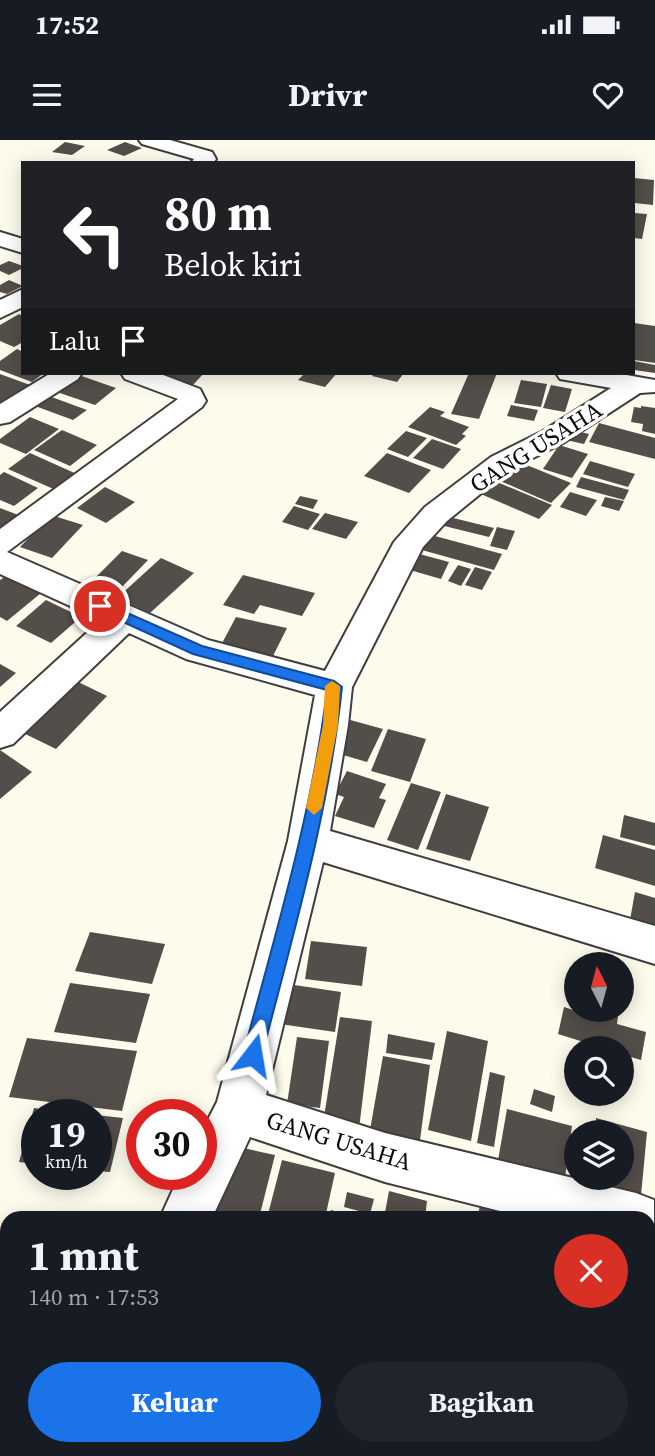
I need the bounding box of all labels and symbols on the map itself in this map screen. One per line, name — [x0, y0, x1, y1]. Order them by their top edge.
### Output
street label: GANG USAHA — [463, 393, 608, 500]
pin — [70, 576, 130, 636]
north arrow — [564, 952, 634, 1022]
position arrow — [216, 1018, 290, 1092]
speed limit sign: 30 — [126, 1099, 217, 1190]
street label: GANG USAHA — [262, 1103, 416, 1178]

